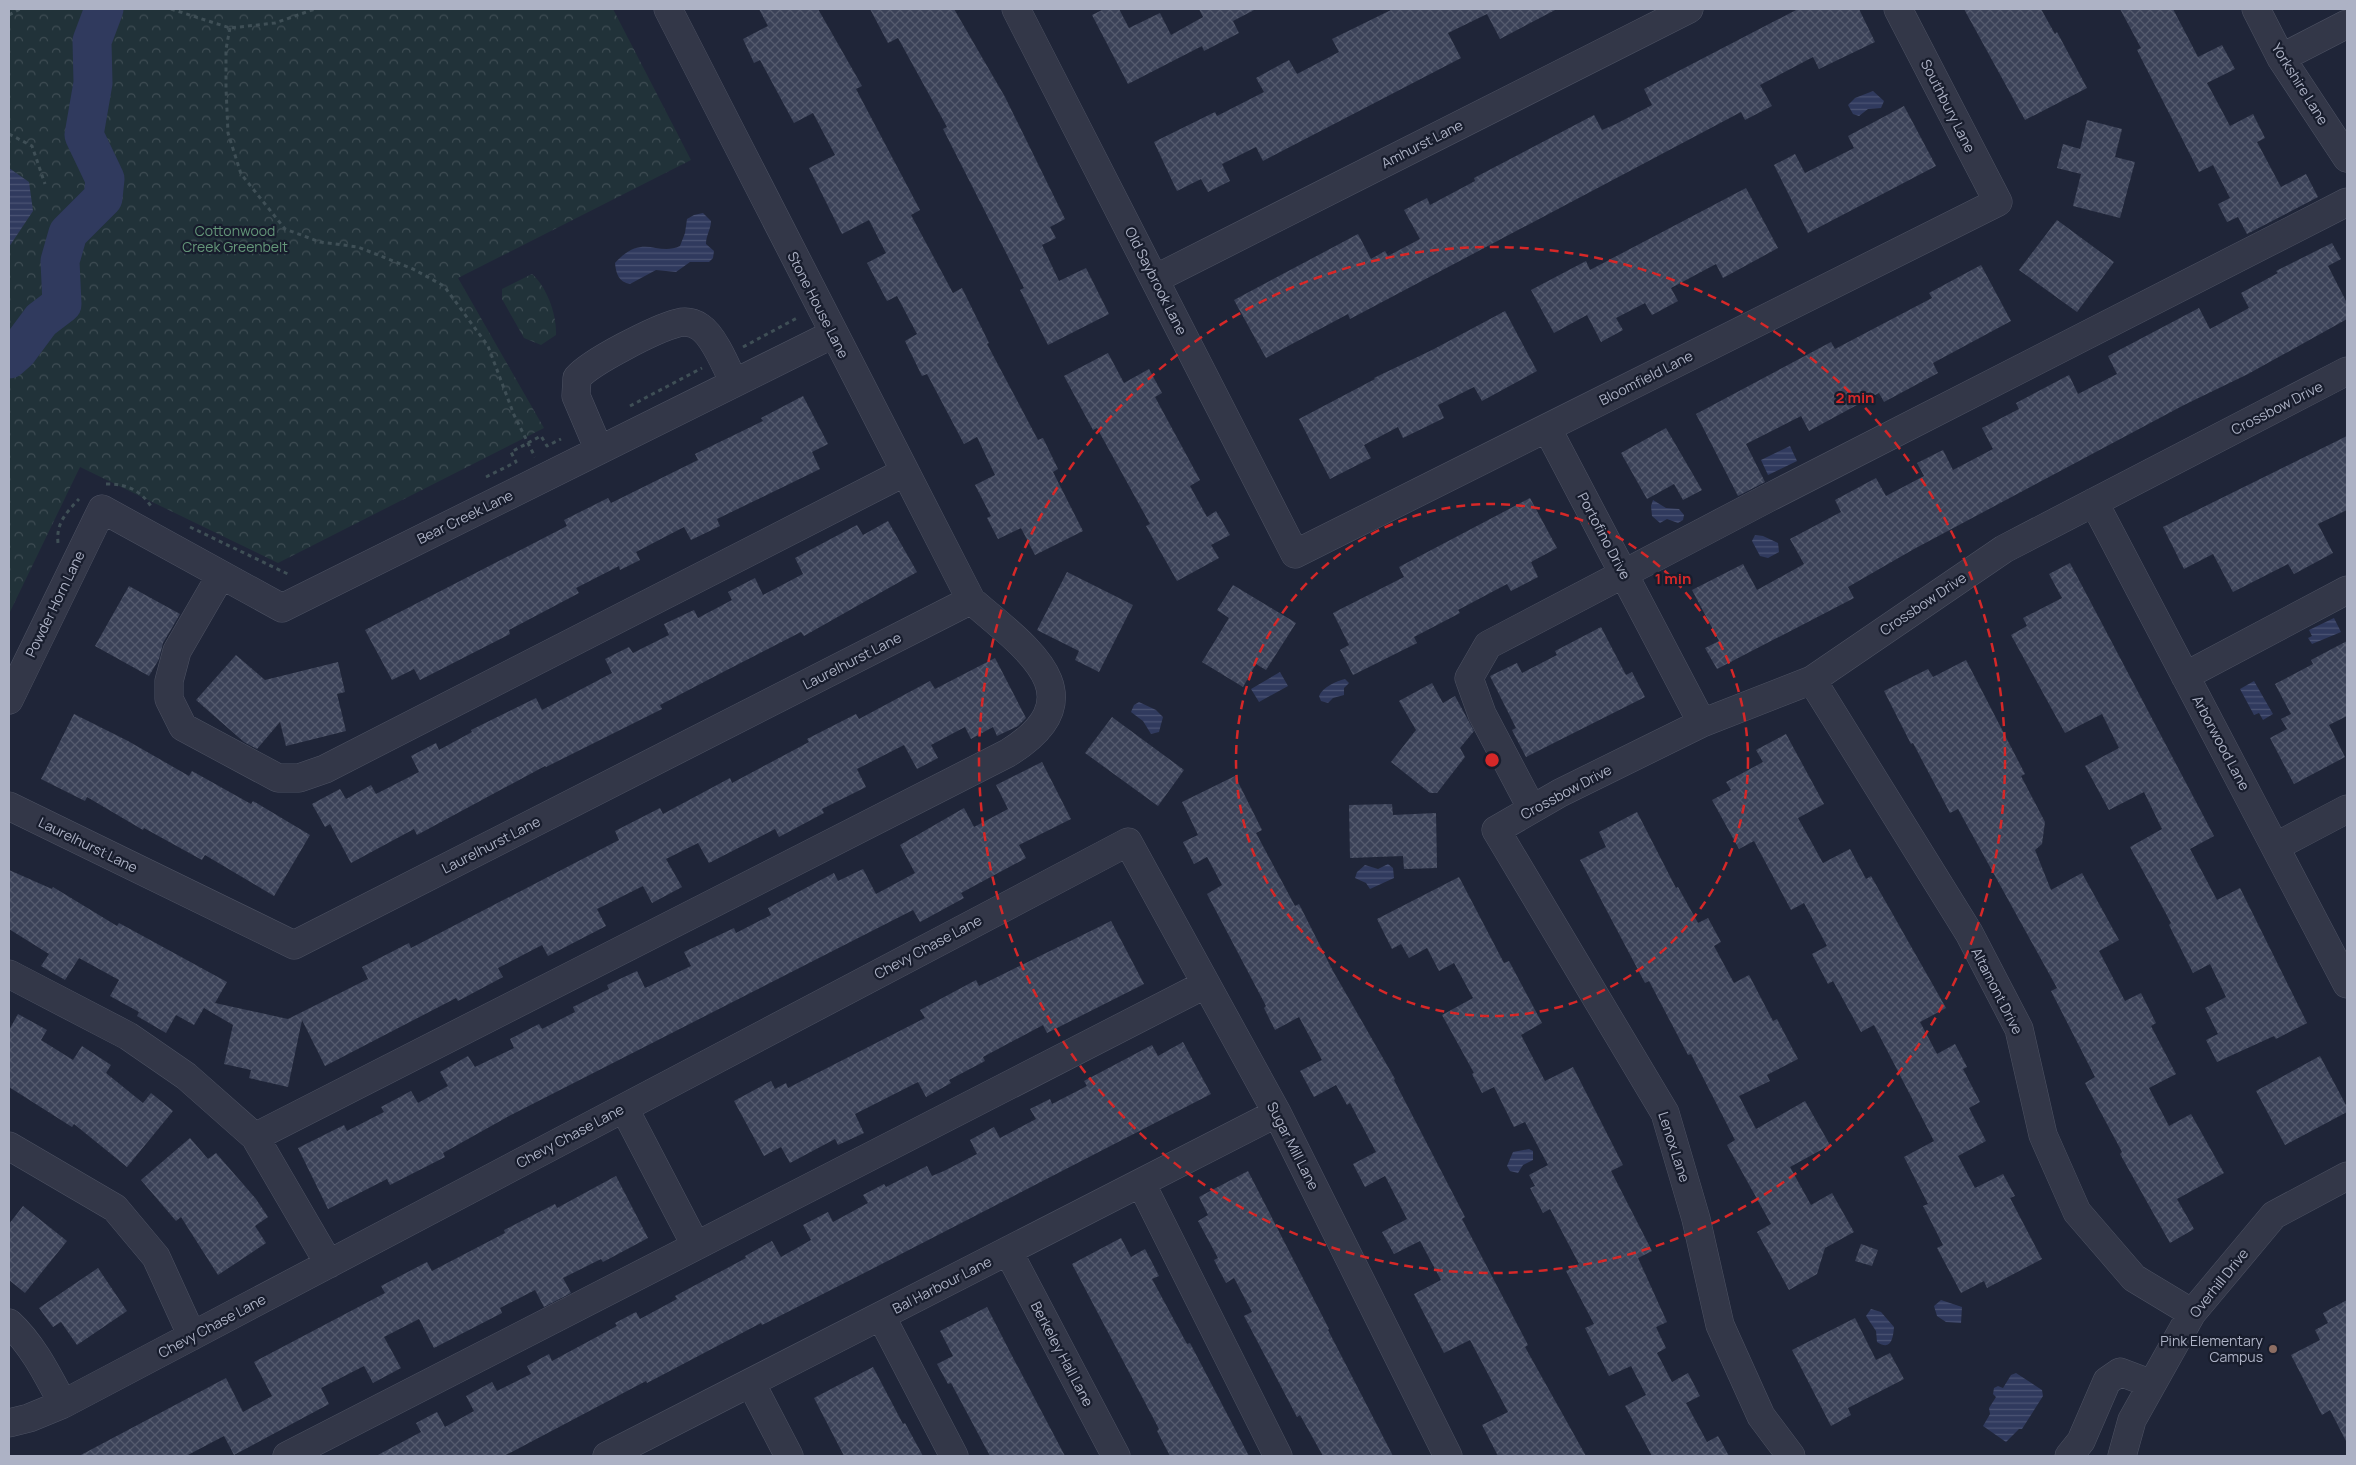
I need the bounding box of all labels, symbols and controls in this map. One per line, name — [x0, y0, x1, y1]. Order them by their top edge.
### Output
street label: Yorkshire Lane — [2268, 39, 2333, 128]
street label: Southbury Lane — [1917, 56, 1980, 156]
street label: Amhurst Lane — [1378, 115, 1466, 172]
park label: Cottonwood Creek Greenbelt — [182, 221, 288, 256]
street label: Old Saybrook Lane — [1121, 224, 1192, 338]
street label: Stone House Lane — [783, 248, 854, 361]
street label: Bloomfield Lane — [1596, 346, 1696, 409]
street label: Crossbow Drive — [2228, 376, 2326, 439]
text: 2 min — [1835, 387, 1875, 408]
street label: Bear Creek Lane — [414, 485, 516, 548]
street label: Portofino Drive — [1574, 489, 1635, 583]
street label: Powder Horn Lane — [20, 547, 89, 660]
text: 1 min — [1655, 568, 1691, 589]
street label: Crossbow Drive — [1876, 568, 1970, 640]
street label: Laurelhurst Lane — [799, 628, 904, 694]
street label: Arborwood Lane — [2188, 692, 2254, 794]
centre of rings — [1483, 751, 1501, 769]
street label: Crossbow Drive — [1517, 760, 1615, 824]
street label: Laurelhurst Lane — [35, 812, 141, 877]
street label: Laurelhurst Lane — [438, 812, 543, 878]
street label: Chevy Chase Lane — [871, 910, 985, 983]
street label: Altamont Drive — [1967, 944, 2027, 1037]
street label: Sugar Mill Lane — [1263, 1098, 1324, 1193]
street label: Chevy Chase Lane — [513, 1099, 627, 1172]
street label: Lenox Lane — [1654, 1109, 1695, 1185]
street label: Overhill Drive — [2185, 1244, 2252, 1321]
street label: Bal Harbour Lane — [889, 1251, 995, 1318]
street label: Chevy Chase Lane — [155, 1289, 269, 1362]
street label: Berkeley Hall Lane — [1027, 1298, 1098, 1410]
place label: Pink Elementary Campus — [2160, 1331, 2264, 1366]
marker: Pink Elementary Campus — [2267, 1343, 2279, 1355]

